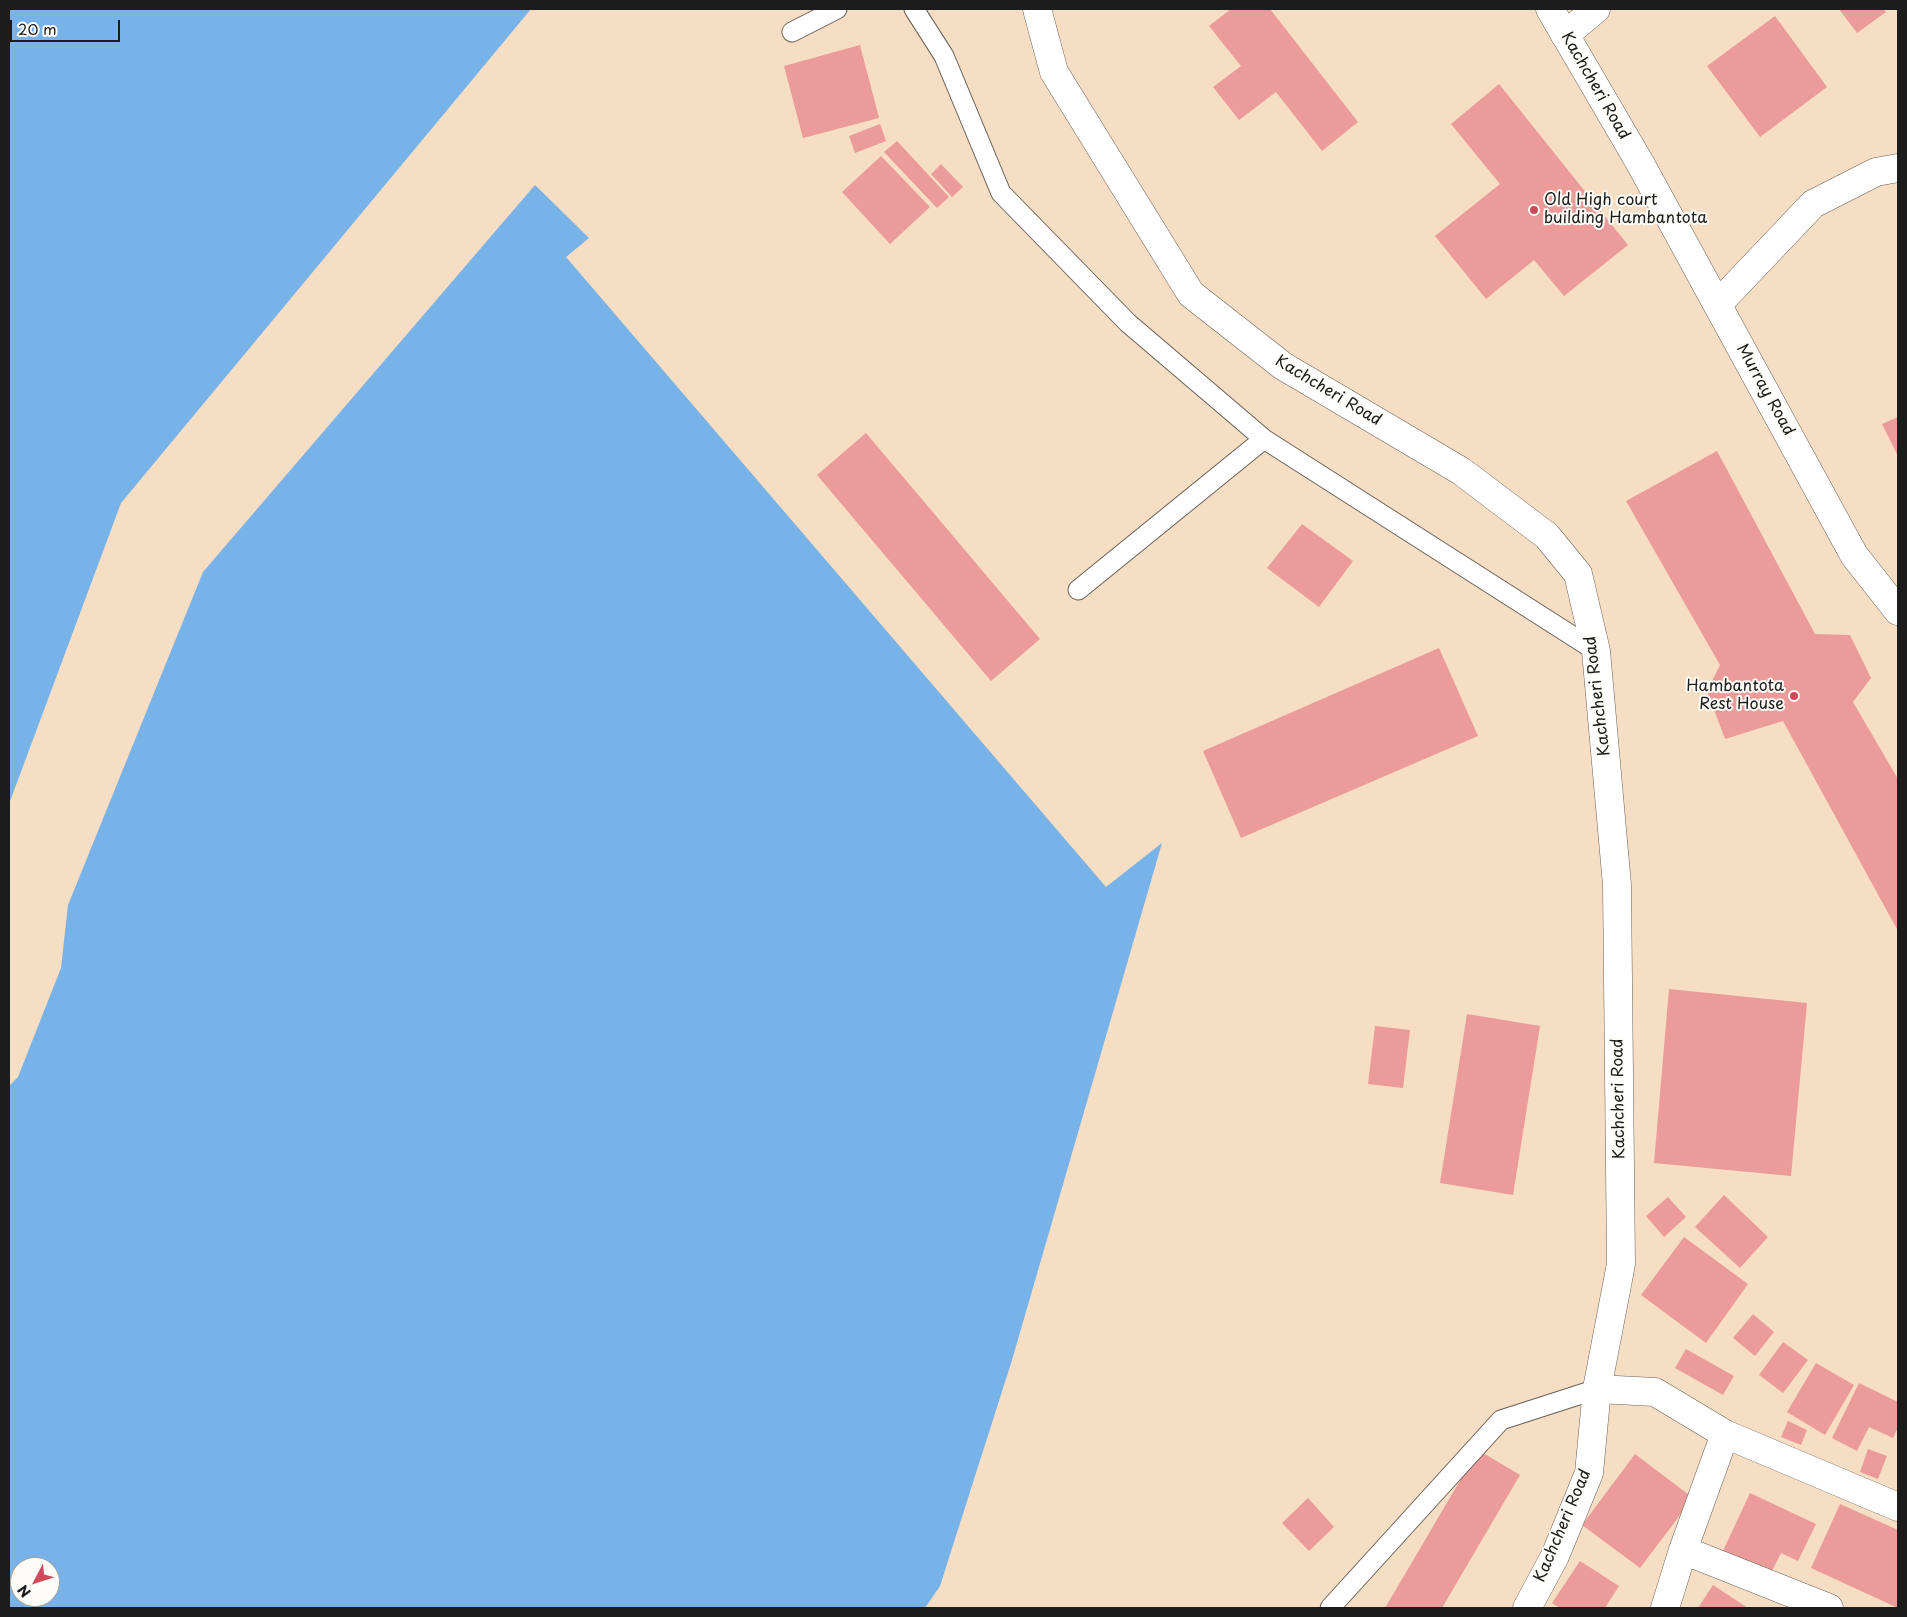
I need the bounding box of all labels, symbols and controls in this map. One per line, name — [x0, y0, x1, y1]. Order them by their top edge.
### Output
scale bar — [12, 10, 122, 42]
text: 20 m — [18, 17, 57, 40]
street label: Kachcheri Road — [1556, 29, 1634, 143]
place label: Old High court building Hambantota — [1544, 191, 1707, 229]
marker: Old High court building Hambantota — [1528, 204, 1540, 216]
street label: Murray Road — [1732, 341, 1798, 439]
street label: Kachcheri Road — [1271, 352, 1385, 430]
street label: Kachcheri Road — [1581, 635, 1615, 757]
place label: Hambantota Rest House — [1686, 677, 1784, 715]
marker: Hambantota Rest House — [1788, 690, 1800, 702]
street label: Kachcheri Road — [1608, 1038, 1630, 1160]
street label: Kachcheri Road — [1531, 1467, 1595, 1585]
north arrow — [10, 1557, 60, 1607]
text: N — [12, 1580, 36, 1602]

